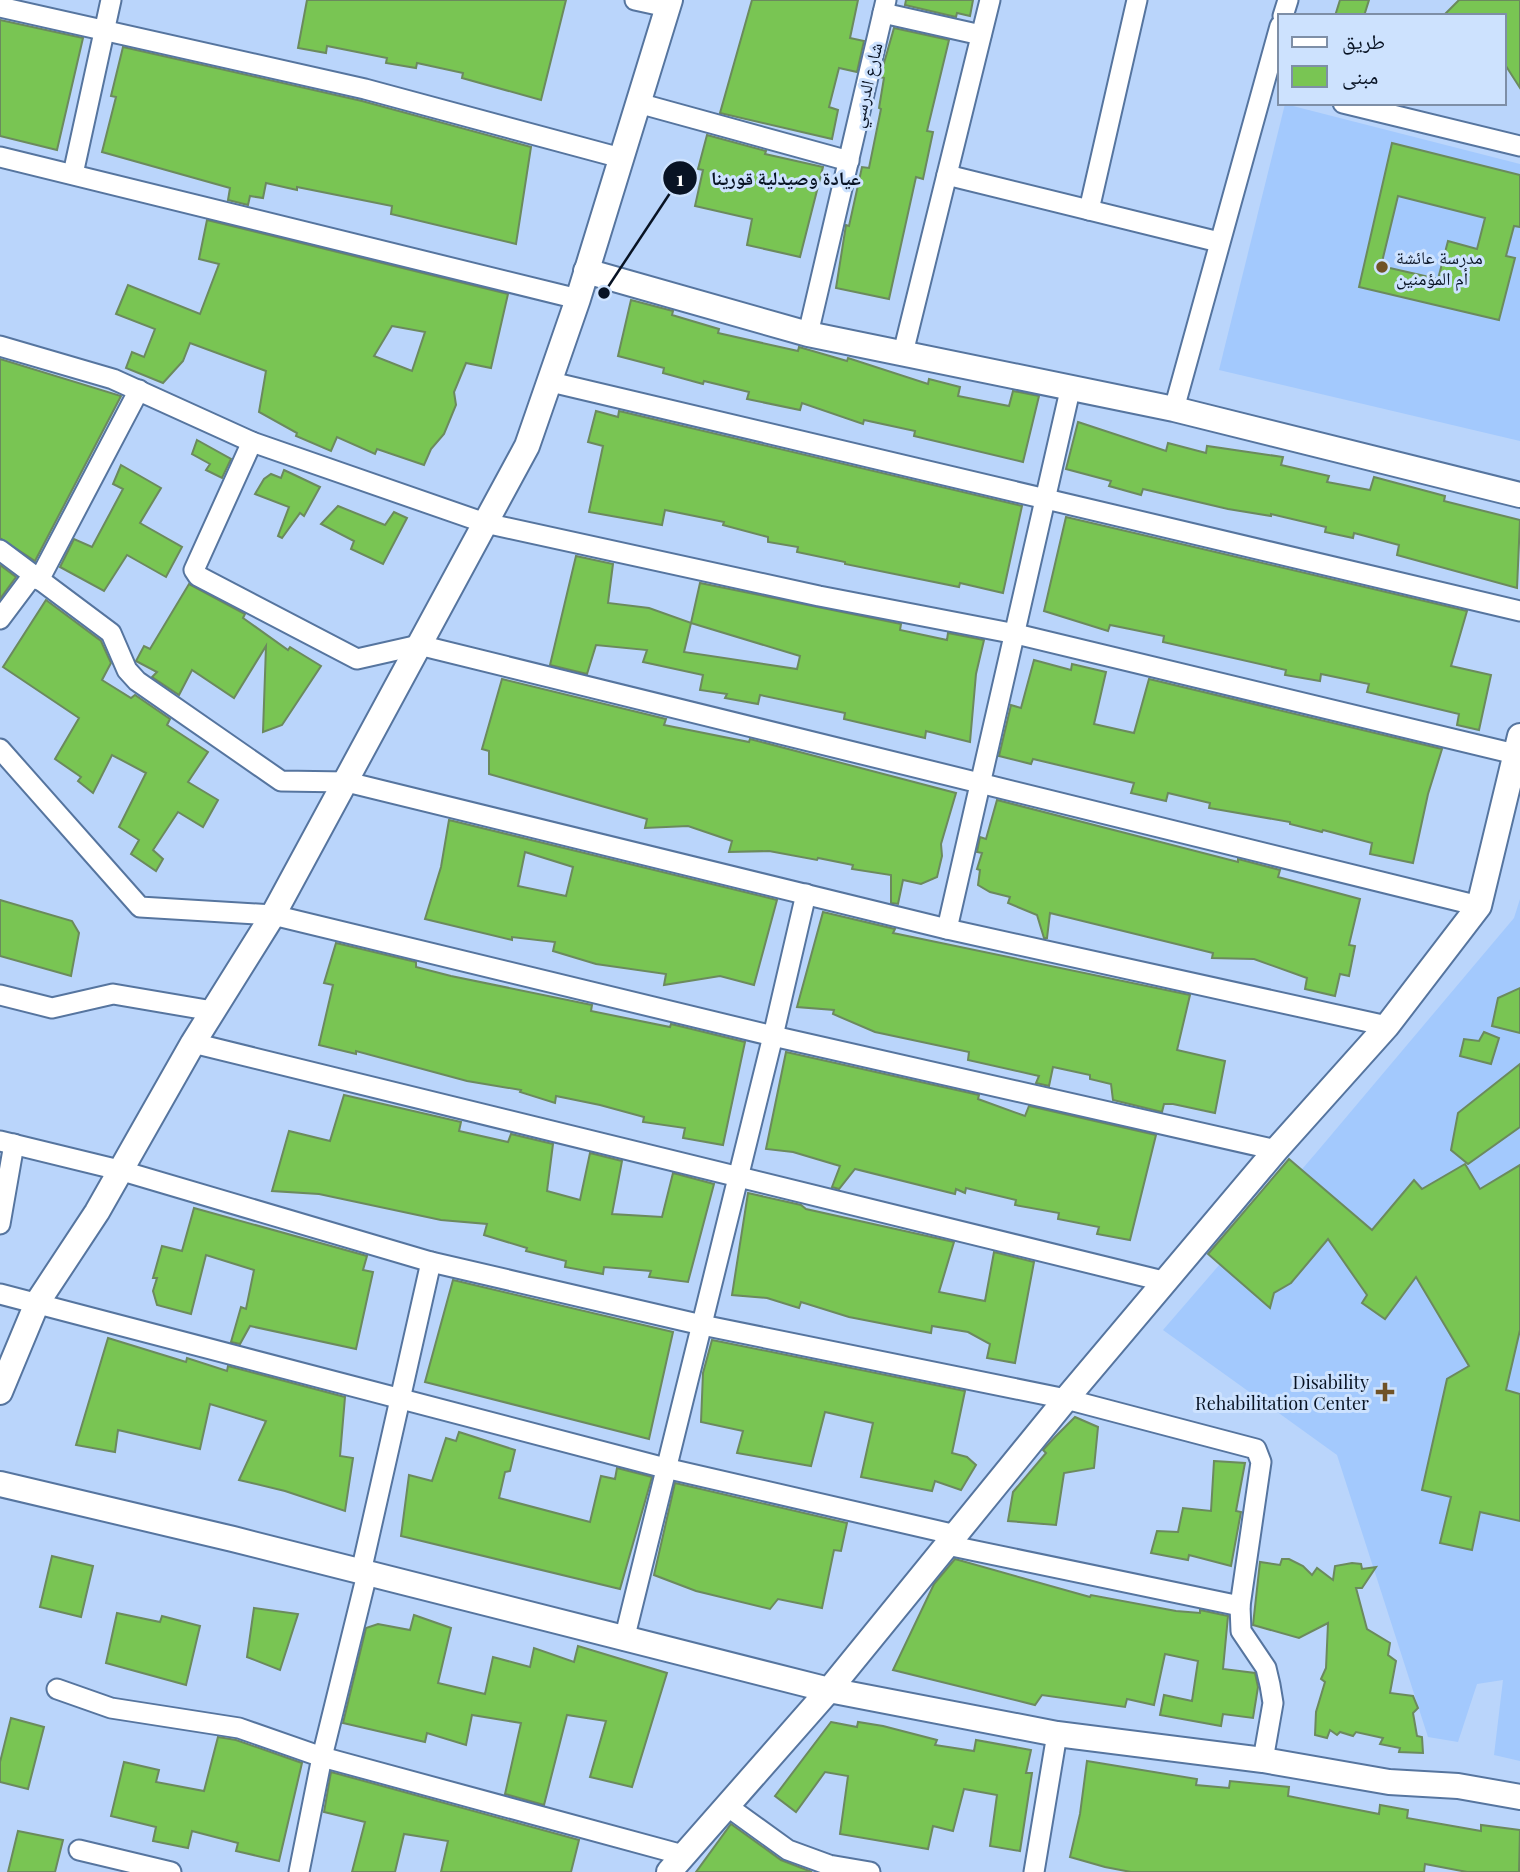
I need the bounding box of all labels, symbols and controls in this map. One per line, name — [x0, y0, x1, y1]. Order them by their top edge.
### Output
legend — [1278, 14, 1506, 105]
text: طريق — [1342, 26, 1385, 55]
street label: شارع الدرسي — [845, 40, 891, 131]
text: مبنى — [1342, 61, 1378, 90]
callout: عيادة وصيدلية قورينا — [662, 158, 875, 198]
text: 1 — [676, 163, 684, 191]
text: عيادة وصيدلية قورينا — [711, 164, 861, 190]
place label: مدرسة عائشة أم المؤمنين — [1396, 245, 1483, 291]
marker: مدرسة عائشة أم المؤمنين — [1374, 259, 1390, 275]
place label: Disability Rehabilitation Center — [1195, 1370, 1369, 1415]
marker: Disability Rehabilitation Center — [1375, 1382, 1395, 1402]

